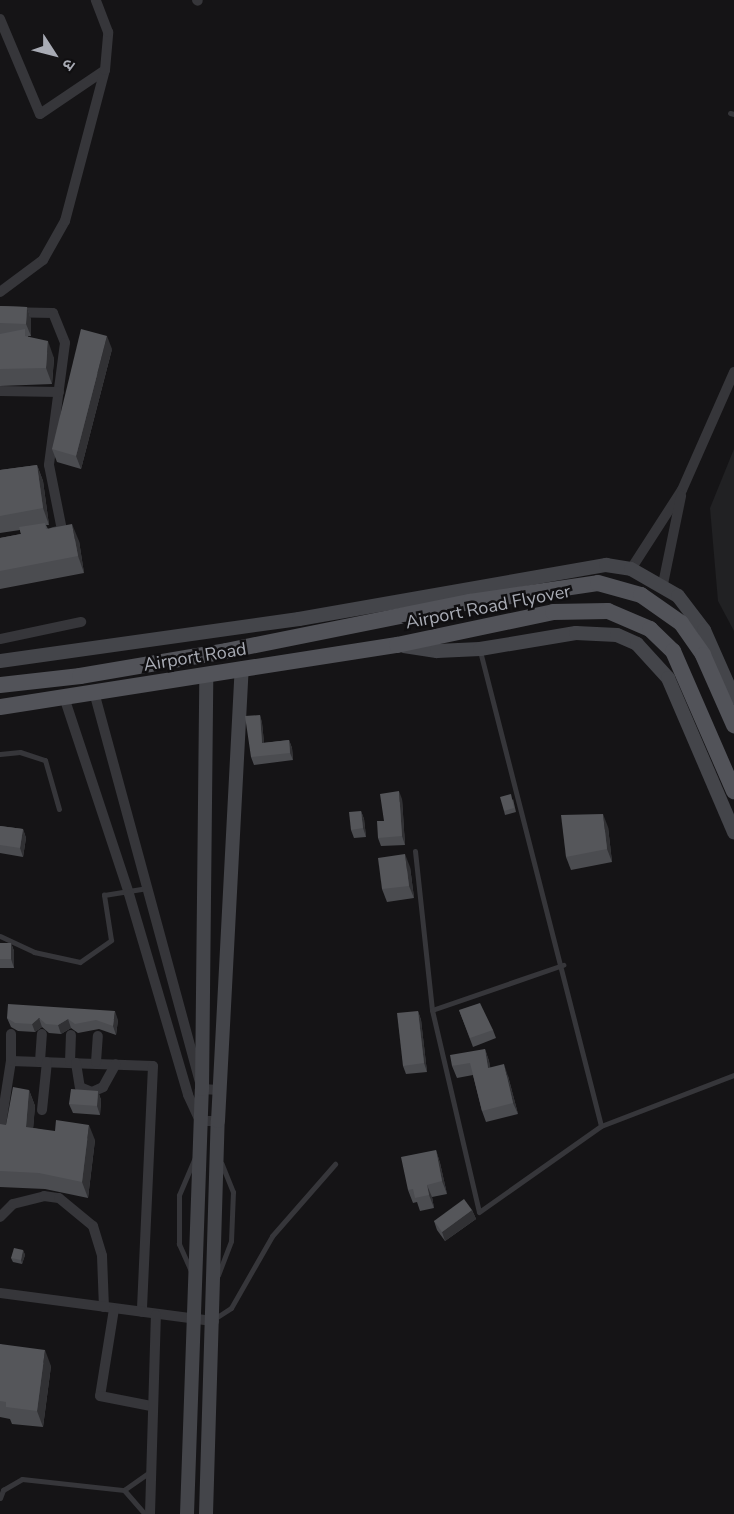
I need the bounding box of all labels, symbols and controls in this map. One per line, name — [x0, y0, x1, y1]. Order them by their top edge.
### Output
north arrow — [24, 24, 84, 84]
text: उ — [57, 54, 80, 75]
street label: Airport Road Flyover — [404, 580, 572, 634]
street label: Airport Road — [142, 638, 248, 676]

